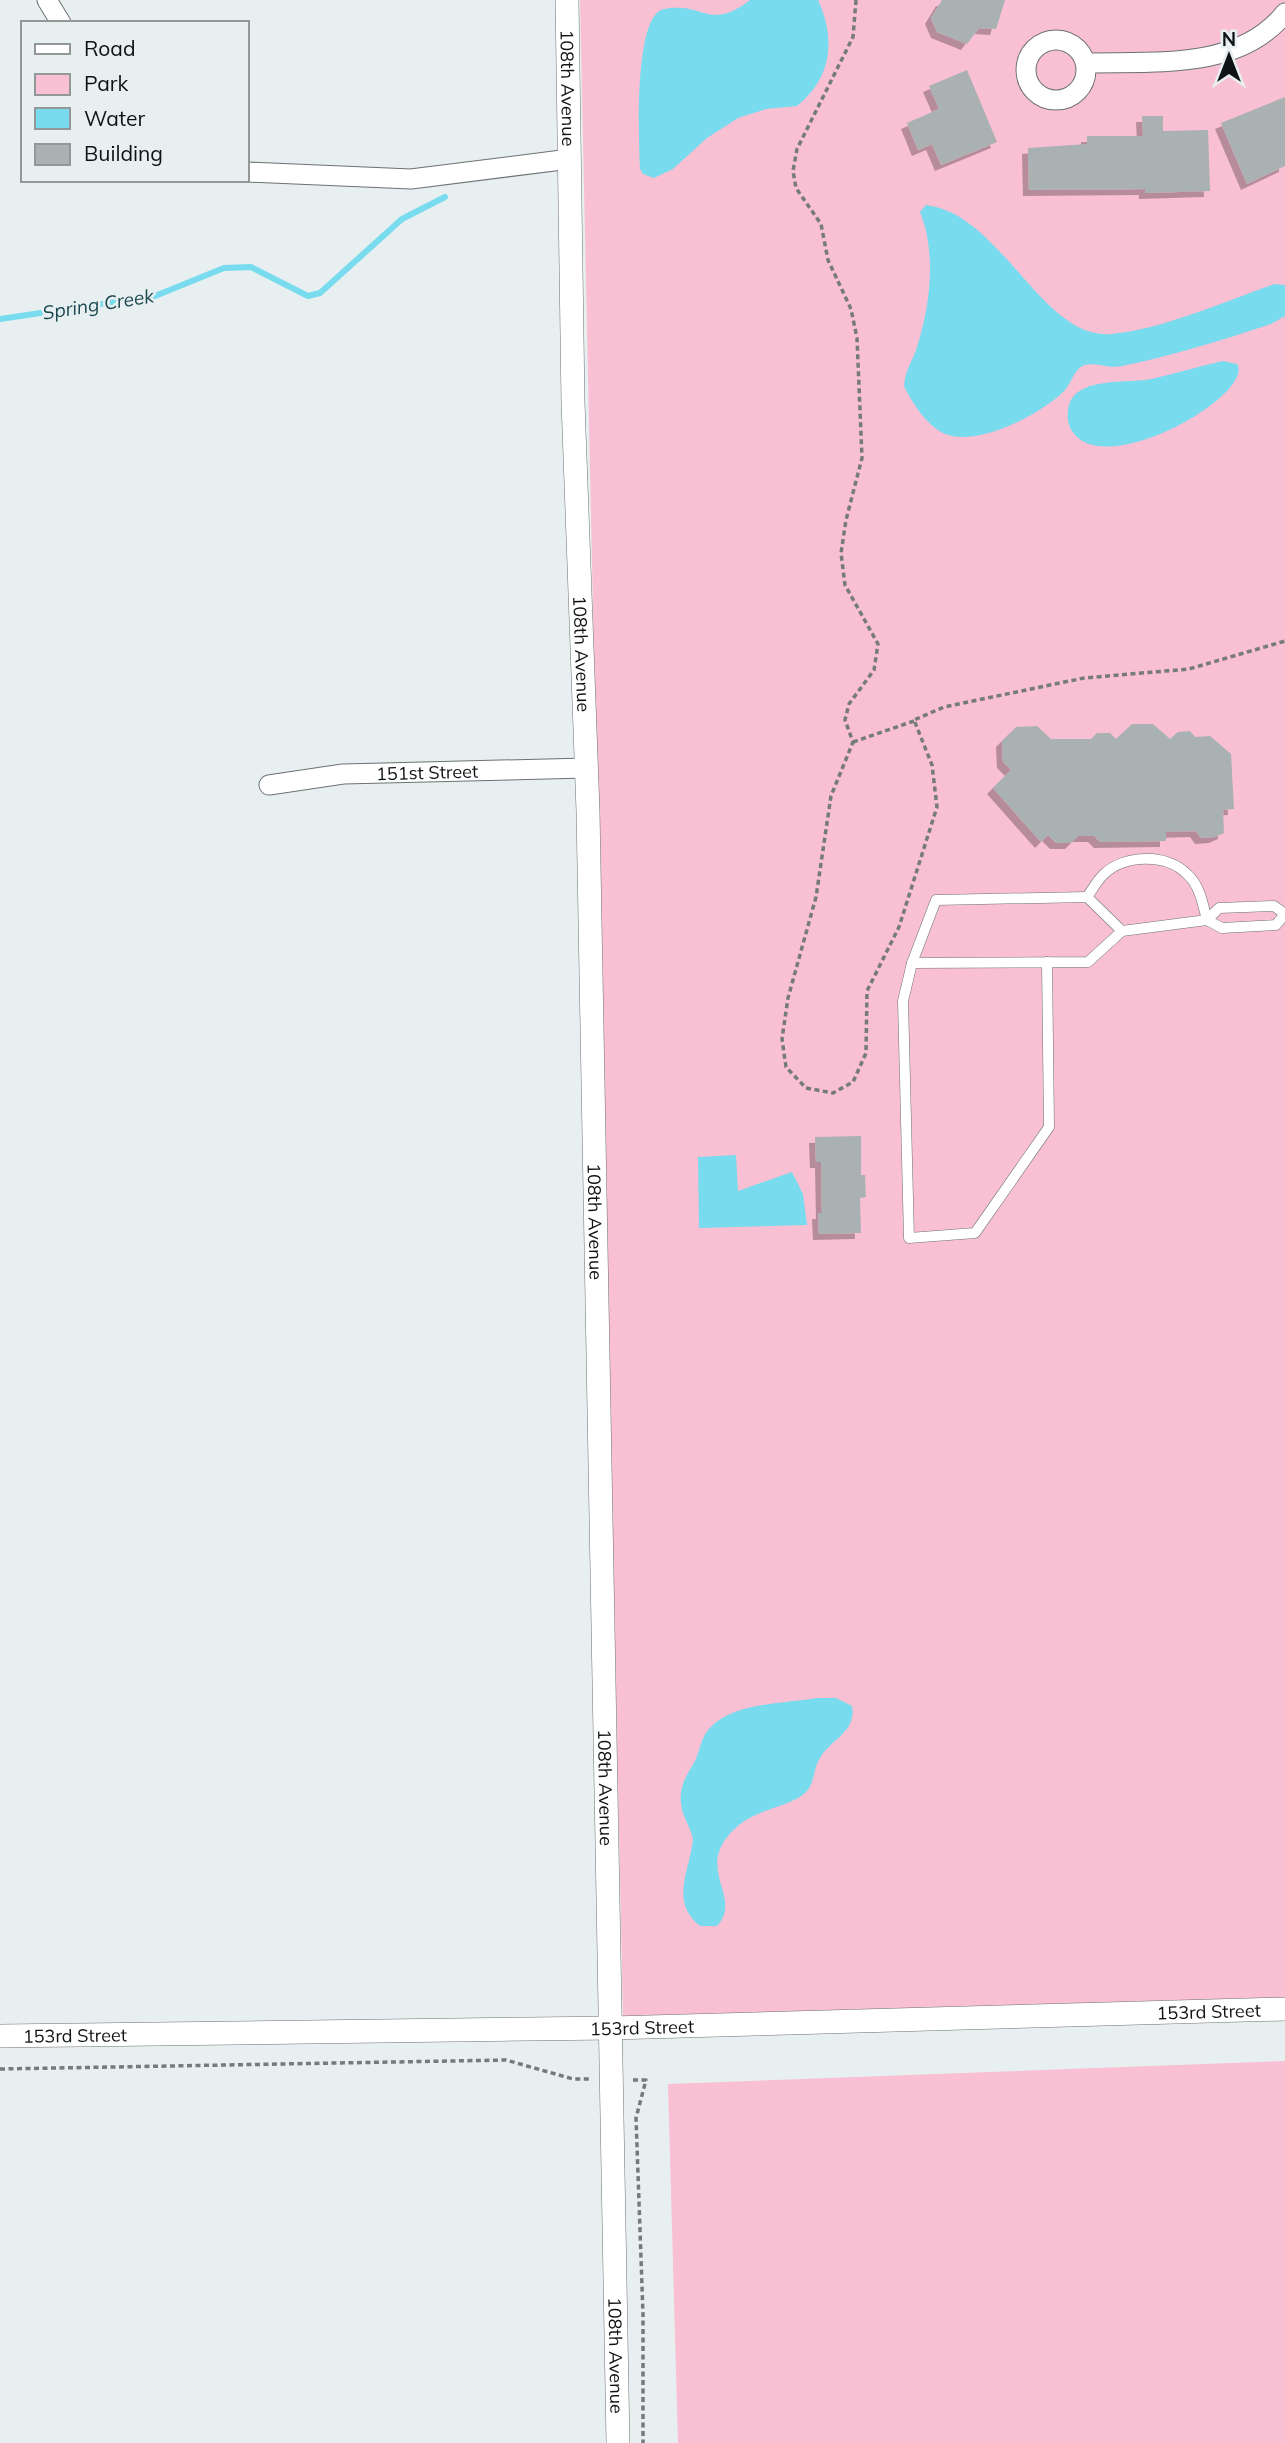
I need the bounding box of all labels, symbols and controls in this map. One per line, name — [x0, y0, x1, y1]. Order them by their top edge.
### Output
legend — [21, 21, 248, 182]
north arrow — [1194, 21, 1264, 91]
text: N — [1222, 27, 1236, 51]
street label: 108th Avenue — [556, 29, 581, 147]
text: Road — [84, 35, 135, 61]
text: Park — [84, 70, 128, 96]
text: Water — [84, 105, 145, 131]
text: Building — [84, 140, 163, 166]
water label: Spring Creek — [41, 283, 157, 325]
street label: 108th Avenue — [569, 595, 596, 713]
street label: 151st Street — [376, 759, 478, 785]
street label: 108th Avenue — [583, 1163, 608, 1280]
street label: 108th Avenue — [593, 1729, 619, 1846]
street label: 153rd Street — [1156, 1998, 1261, 2024]
street label: 153rd Street — [590, 2014, 694, 2040]
street label: 153rd Street — [23, 2023, 127, 2047]
street label: 108th Avenue — [604, 2297, 629, 2414]

